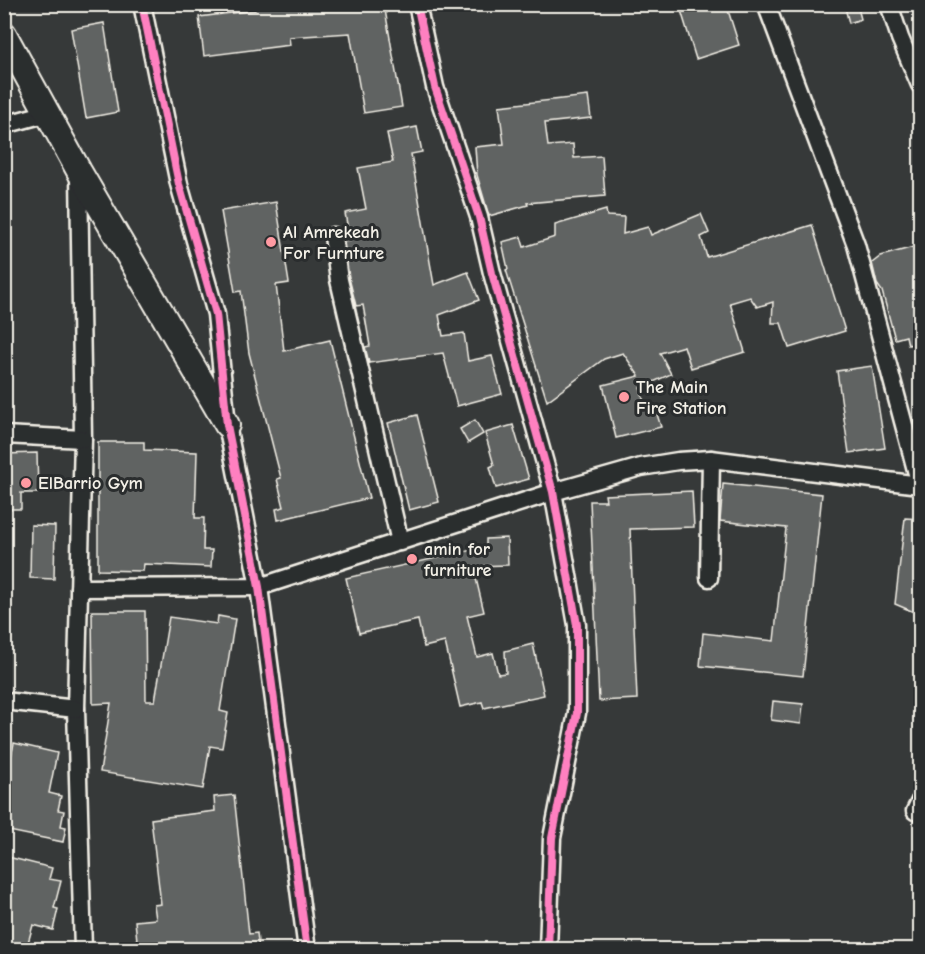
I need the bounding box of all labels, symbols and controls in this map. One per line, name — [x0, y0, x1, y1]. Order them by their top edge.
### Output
place label: Al Amrekeah For Furnture — [283, 222, 384, 264]
marker: Al Amrekeah For Furnture — [264, 235, 278, 249]
place label: The Main Fire Station — [636, 377, 727, 419]
marker: The Main Fire Station — [617, 390, 631, 404]
place label: ElBarrio Gym — [38, 473, 143, 494]
marker: ElBarrio Gym — [19, 476, 33, 490]
place label: amin for furniture — [423, 539, 491, 581]
marker: amin for furniture — [405, 552, 419, 566]

